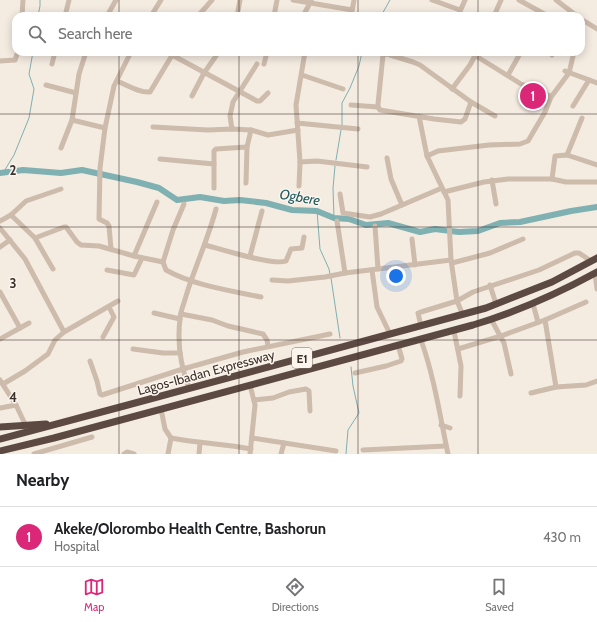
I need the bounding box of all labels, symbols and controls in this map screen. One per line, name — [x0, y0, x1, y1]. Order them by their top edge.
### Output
search box — [12, 12, 585, 56]
icon: search — [26, 23, 48, 45]
text: Search here — [58, 25, 133, 43]
pin: 1 — [520, 81, 546, 111]
text: 2 — [10, 162, 17, 178]
water label: Ogbere — [278, 185, 322, 209]
your location — [386, 266, 406, 286]
text: 3 — [9, 275, 17, 291]
street label: Lagos-Ibadan Expressway — [136, 346, 277, 398]
road number: E1 — [292, 348, 312, 368]
text: 4 — [9, 389, 17, 405]
text: Nearby — [16, 470, 69, 490]
text: Akeke/Olorombo Health Centre, Bashorun — [54, 520, 326, 538]
text: 1 — [27, 529, 31, 545]
text: 430 m — [543, 529, 581, 545]
text: Hospital — [54, 538, 99, 554]
tab: Map — [83, 576, 105, 614]
tab: Directions — [272, 576, 319, 614]
tab: Saved — [485, 576, 514, 614]

